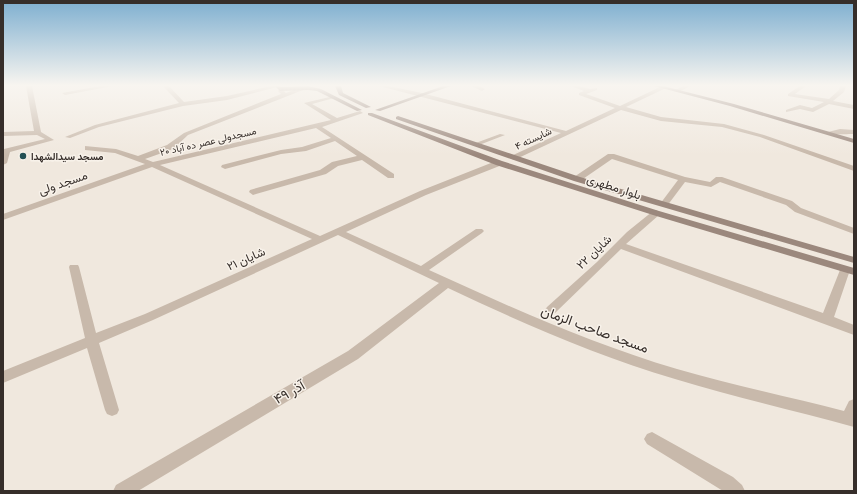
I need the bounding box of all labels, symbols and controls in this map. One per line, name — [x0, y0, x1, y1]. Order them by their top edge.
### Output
street label: مسجدولی عصر ده آباد ۲۰ — [158, 124, 258, 159]
street label: شایسته ۴ — [513, 124, 554, 153]
place label: مسجد سیدالشهدا — [31, 150, 104, 163]
marker: مسجد سیدالشهدا — [18, 151, 28, 161]
street label: مسجد ولی — [37, 168, 90, 199]
street label: بلوار مطهری — [585, 172, 643, 203]
street label: شایان ۲۲ — [574, 232, 614, 272]
street label: شایان ۲۱ — [225, 244, 267, 274]
street label: مسجد صاحب الزمان — [539, 302, 651, 357]
street label: آذر ۴۹ — [271, 376, 309, 408]

